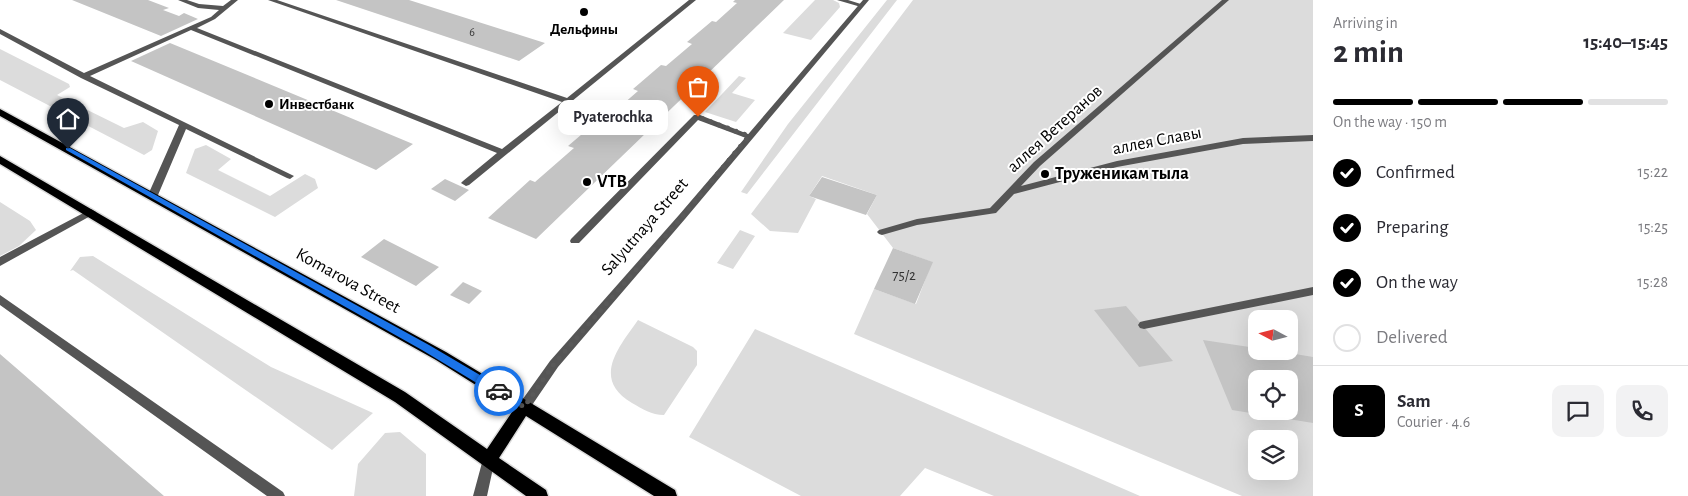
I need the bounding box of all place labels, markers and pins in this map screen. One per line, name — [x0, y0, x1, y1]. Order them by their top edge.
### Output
marker: Дельфины — [578, 6, 590, 18]
place label: Дельфины — [550, 22, 618, 37]
pin — [677, 66, 719, 117]
place label: Инвестбанк — [279, 97, 355, 112]
pin — [47, 98, 89, 149]
marker: Инвестбанк — [263, 98, 275, 110]
callout: Pyaterochka — [558, 100, 668, 134]
place label: Труженикам тыла — [1055, 165, 1189, 183]
marker: Труженикам тыла — [1039, 168, 1051, 180]
place label: VTB — [597, 173, 627, 191]
marker: VTB — [581, 176, 593, 188]

